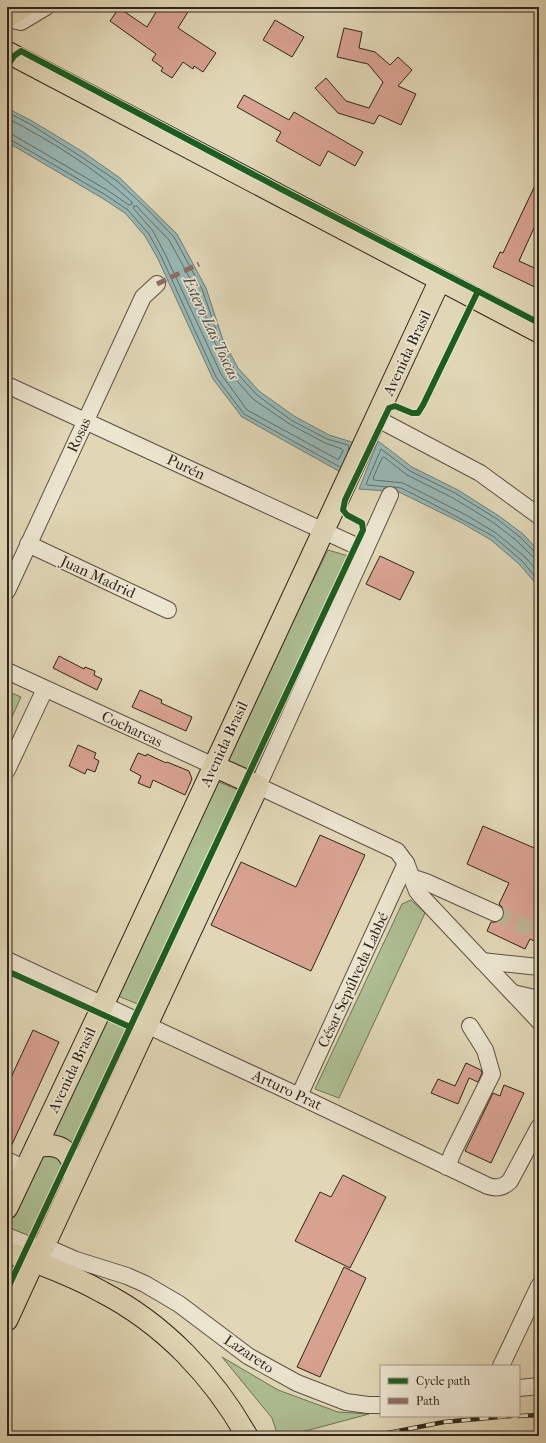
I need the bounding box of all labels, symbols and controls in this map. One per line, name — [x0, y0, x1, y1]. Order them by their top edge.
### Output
water label: Estero Las Toscas — [179, 273, 244, 384]
street label: Avenida Brasil — [379, 307, 435, 400]
street label: Rosas — [63, 414, 95, 455]
street label: Purén — [164, 450, 208, 484]
street label: Juan Madrid — [57, 551, 139, 603]
street label: Avenida Brasil — [196, 698, 252, 791]
street label: Cocharcas — [99, 707, 166, 751]
street label: César Sepúlveda Labbé — [314, 909, 393, 1051]
street label: Avenida Brasil — [44, 1024, 100, 1117]
street label: Arturo Prat — [248, 1066, 325, 1114]
street label: Lazareto — [221, 1331, 278, 1377]
legend — [380, 1365, 520, 1417]
text: Cycle path — [416, 1374, 471, 1388]
text: Path — [416, 1394, 440, 1408]

